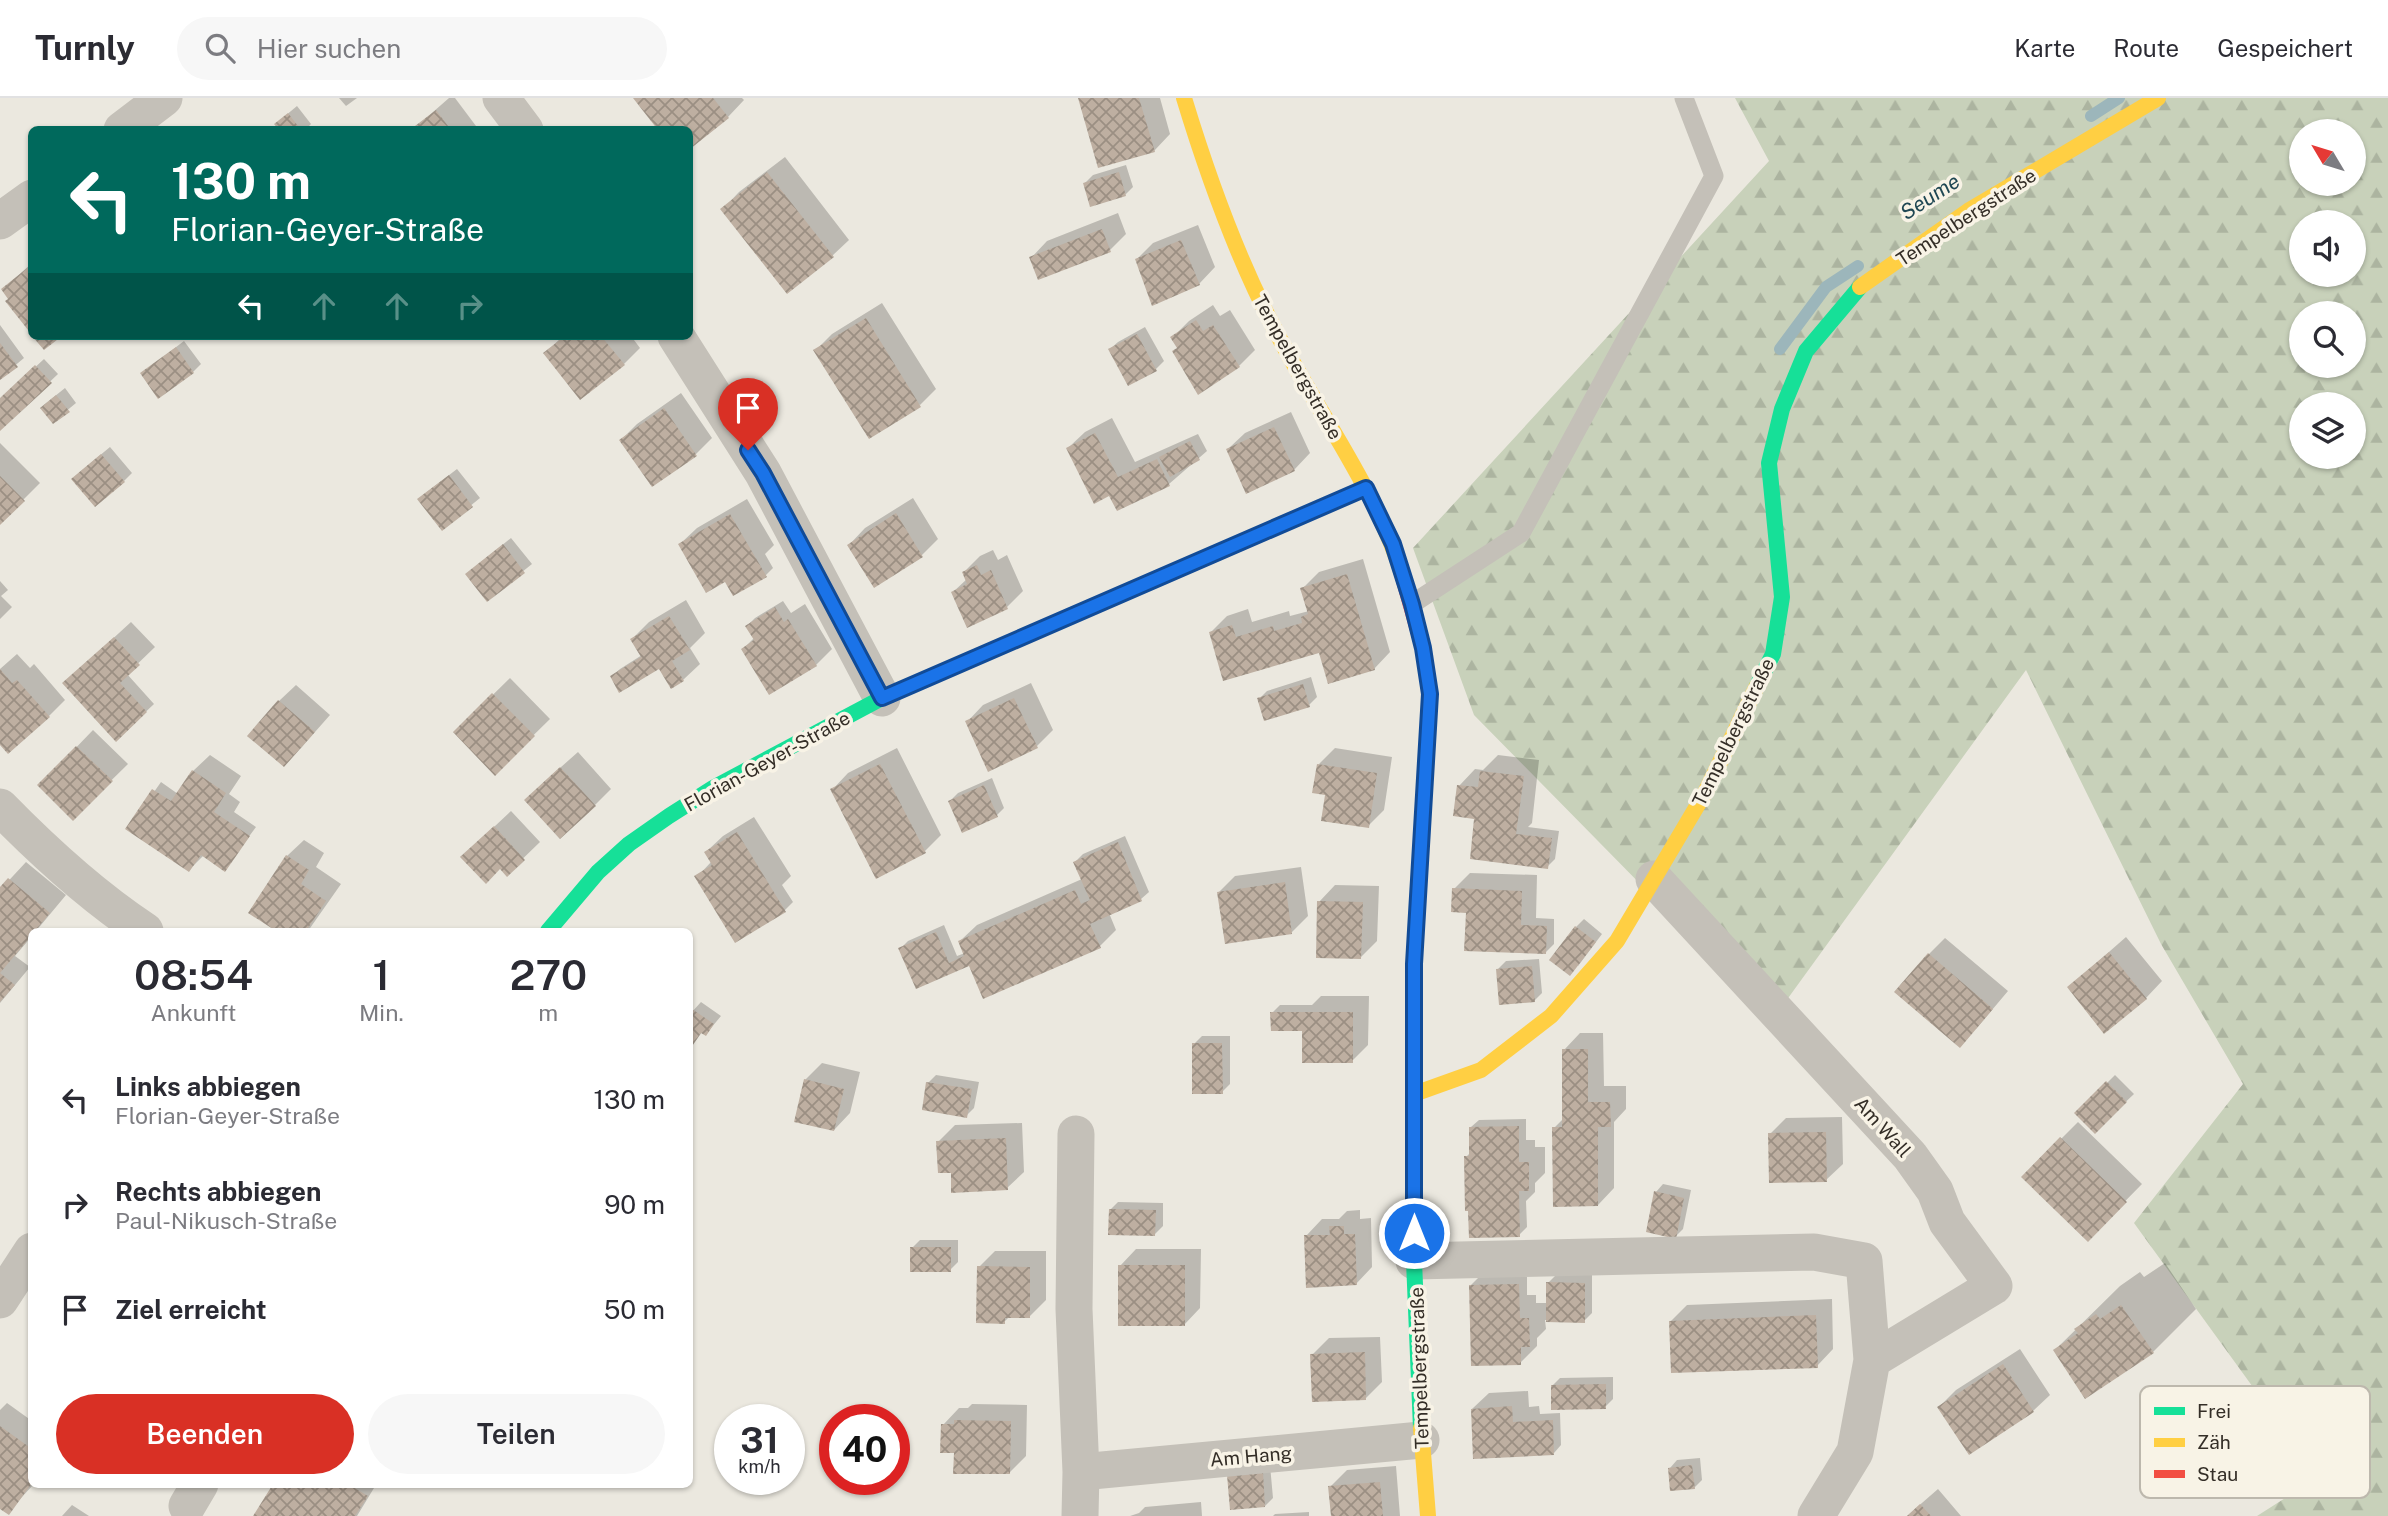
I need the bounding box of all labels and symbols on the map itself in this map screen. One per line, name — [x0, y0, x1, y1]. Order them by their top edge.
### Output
north arrow — [2289, 119, 2366, 196]
street label: Tempelbergstraße — [1892, 164, 2040, 270]
water label: Seume — [1895, 168, 1964, 225]
street label: Tempelbergstraße — [1249, 291, 1347, 443]
pin — [718, 378, 778, 450]
street label: Tempelbergstraße — [1688, 654, 1778, 810]
street label: Florian-Geyer-Straße — [680, 706, 854, 816]
street label: Am Wall — [1850, 1092, 1916, 1162]
position arrow — [1377, 1196, 1451, 1270]
street label: Tempelbergstraße — [1405, 1287, 1433, 1449]
legend — [2140, 1386, 2370, 1498]
text: Frei — [2197, 1400, 2231, 1422]
speed limit sign: 40 — [819, 1404, 910, 1495]
text: Zäh — [2197, 1431, 2231, 1453]
street label: Am Hang — [1209, 1441, 1293, 1471]
text: Stau — [2197, 1463, 2238, 1485]

